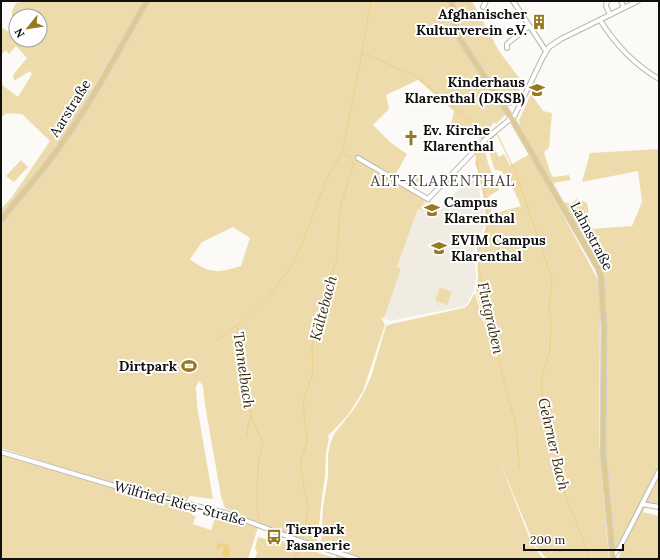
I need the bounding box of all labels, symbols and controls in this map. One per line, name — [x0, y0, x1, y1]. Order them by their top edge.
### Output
place label: Afghanischer Kulturverein e.V. — [416, 5, 527, 39]
north arrow — [8, 8, 48, 48]
building icon: Afghanischer Kulturverein e.V. — [530, 13, 548, 31]
text: N — [11, 25, 28, 40]
place label: Kinderhaus Klarenthal (DKSB) — [404, 73, 525, 107]
street label: Aarstraße — [45, 75, 95, 141]
school or university icon: Kinderhaus Klarenthal (DKSB) — [528, 81, 546, 99]
place label: Ev. Kirche Klarenthal — [423, 121, 494, 155]
church icon: Ev. Kirche Klarenthal — [402, 129, 420, 147]
district label: ALT-KLARENTHAL — [369, 171, 516, 190]
place label: Campus Klarenthal — [444, 193, 515, 227]
street label: Lahnstraße — [567, 199, 618, 274]
school or university icon: Campus Klarenthal — [423, 201, 441, 219]
place label: EVIM Campus Klarenthal — [451, 231, 546, 265]
school or university icon: EVIM Campus Klarenthal — [430, 239, 448, 257]
water label: Kältebach — [305, 273, 341, 343]
water label: Flutgraben — [473, 280, 509, 357]
water label: Tennelbach — [229, 330, 259, 410]
place label: Dirtpark — [119, 357, 178, 375]
sports icon: Dirtpark — [180, 357, 198, 375]
water label: Gehrner Bach — [534, 396, 574, 492]
street label: Wilfried-Ries-Straße — [112, 477, 248, 529]
place label: Tierpark Fasanerie — [286, 520, 351, 554]
scale bar — [524, 526, 623, 552]
bus stop icon: Tierpark Fasanerie — [265, 528, 283, 546]
text: 200 m — [530, 532, 566, 547]

